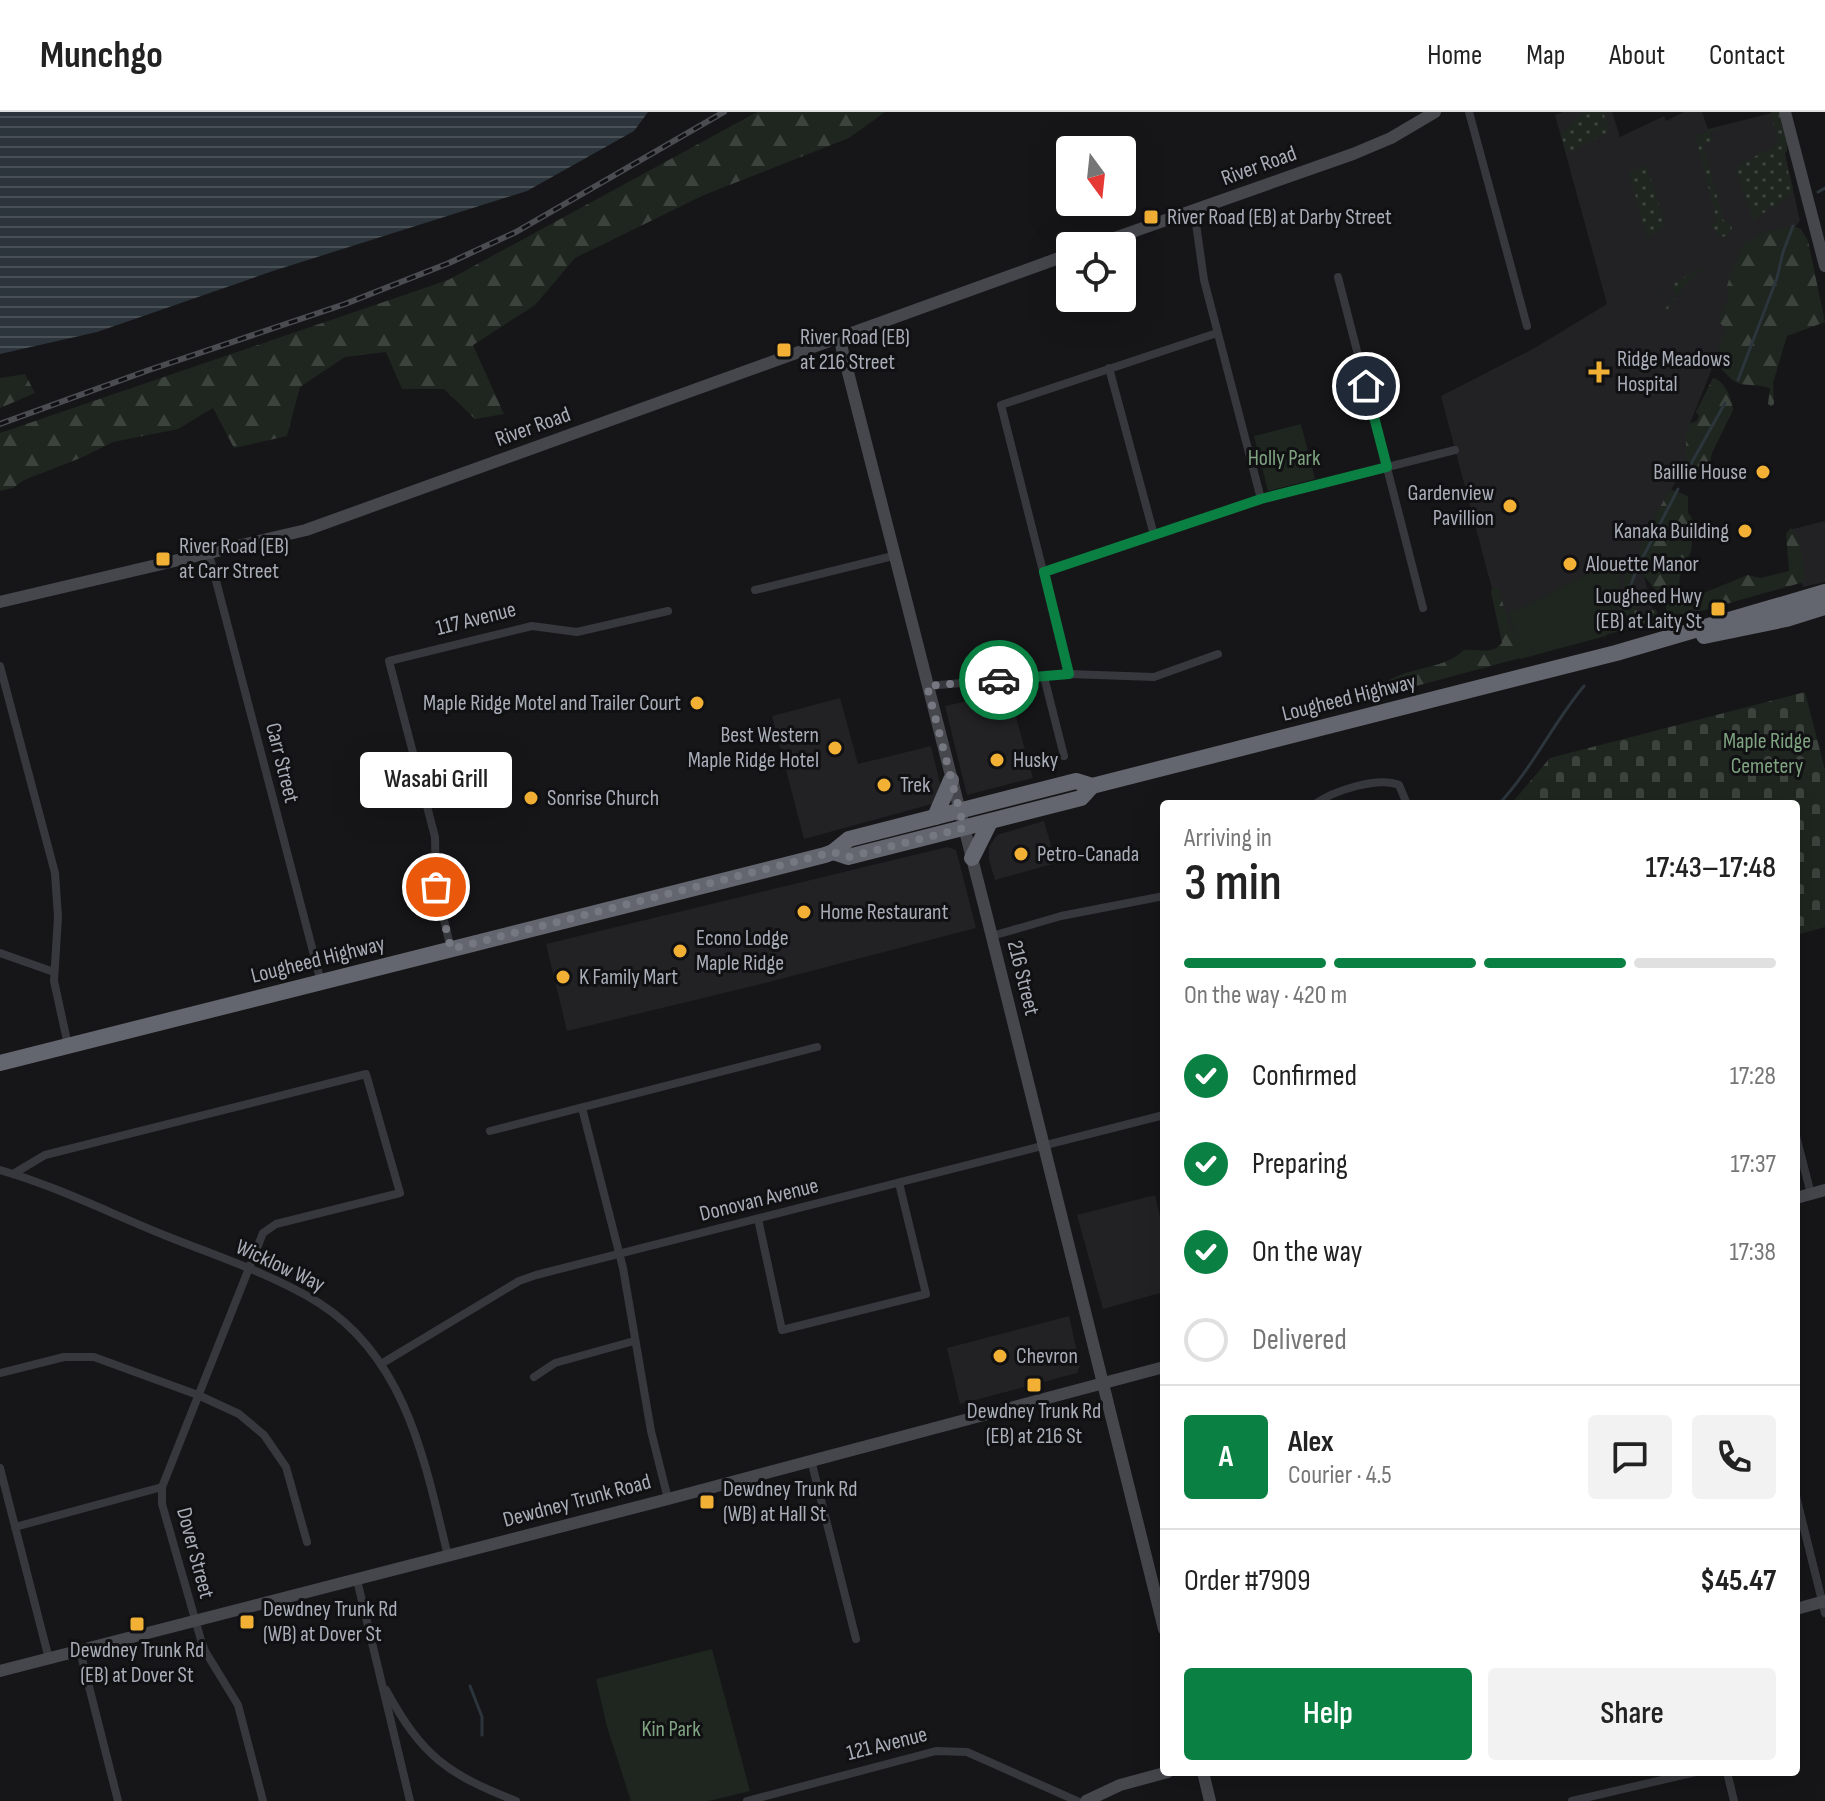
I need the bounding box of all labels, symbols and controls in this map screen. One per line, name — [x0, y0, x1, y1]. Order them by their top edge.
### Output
text: Munchgo — [40, 33, 163, 78]
text: Home — [1427, 39, 1482, 72]
text: Map — [1526, 39, 1565, 72]
text: About — [1609, 39, 1665, 72]
text: Contact — [1709, 39, 1785, 72]
north arrow — [1056, 136, 1136, 216]
map controls — [1056, 136, 1136, 312]
street label: River Road — [1218, 140, 1300, 192]
place label: River Road (EB) at Darby Street — [1167, 204, 1392, 231]
marker: River Road (EB) at Darby Street — [1142, 208, 1160, 226]
button: locate — [1056, 232, 1136, 312]
place label: River Road (EB) at 216 Street — [800, 324, 910, 376]
marker: River Road (EB) at 216 Street — [775, 341, 793, 359]
place label: Ridge Meadows Hospital — [1617, 346, 1730, 398]
pin — [1332, 352, 1400, 420]
marker: Ridge Meadows Hospital — [1588, 361, 1610, 383]
icon: home — [1344, 364, 1388, 408]
street label: River Road — [492, 401, 574, 453]
park label: Holly Park — [1248, 445, 1321, 472]
place label: Baillie House — [1653, 459, 1747, 486]
marker: Baillie House — [1754, 463, 1772, 481]
place label: Gardenview Pavillion — [1408, 480, 1494, 532]
marker: Gardenview Pavillion — [1501, 497, 1519, 515]
place label: Kanaka Building — [1614, 518, 1729, 545]
marker: Kanaka Building — [1736, 522, 1754, 540]
place label: River Road (EB) at Carr Street — [179, 533, 289, 585]
marker: River Road (EB) at Carr Street — [154, 550, 172, 568]
place label: Alouette Manor — [1585, 551, 1699, 578]
marker: Alouette Manor — [1561, 555, 1579, 573]
place label: Lougheed Hwy (EB) at Laity St — [1595, 583, 1703, 635]
street label: 117 Avenue — [433, 596, 519, 642]
marker: Lougheed Hwy (EB) at Laity St — [1709, 600, 1727, 618]
courier — [959, 640, 1039, 720]
icon: car — [977, 658, 1021, 702]
street label: Lougheed Highway — [1279, 668, 1419, 728]
place label: Maple Ridge Motel and Trailer Court — [423, 690, 681, 717]
marker: Maple Ridge Motel and Trailer Court — [688, 694, 706, 712]
street label: Carr Street — [259, 720, 305, 806]
place label: Best Western Maple Ridge Hotel — [688, 722, 819, 774]
park label: Maple Ridge Cemetery — [1723, 728, 1811, 780]
marker: Best Western Maple Ridge Hotel — [826, 739, 844, 757]
place label: Husky — [1013, 747, 1059, 774]
callout: Wasabi Grill — [360, 751, 512, 807]
marker: Husky — [988, 751, 1006, 769]
text: Wasabi Grill — [384, 764, 488, 795]
place label: Trek — [900, 772, 931, 799]
marker: Trek — [875, 776, 893, 794]
place label: Sonrise Church — [547, 785, 659, 812]
marker: Sonrise Church — [522, 789, 540, 807]
text: Arriving in — [1184, 823, 1272, 854]
place label: Petro-Canada — [1037, 841, 1139, 868]
marker: Petro-Canada — [1012, 845, 1030, 863]
text: 17:43–17:48 — [1646, 850, 1776, 886]
text: 3 min — [1184, 852, 1282, 915]
pin — [402, 853, 470, 921]
icon: bag — [414, 865, 458, 909]
place label: Home Restaurant — [820, 899, 949, 926]
marker: Home Restaurant — [795, 903, 813, 921]
place label: Econo Lodge Maple Ridge — [696, 925, 789, 977]
street label: Lougheed Highway — [248, 930, 388, 990]
street label: 216 Street — [1001, 938, 1045, 1019]
marker: Econo Lodge Maple Ridge — [671, 942, 689, 960]
place label: K Family Mart — [579, 964, 678, 991]
marker: K Family Mart — [554, 968, 572, 986]
text: On the way · 420 m — [1184, 980, 1347, 1011]
icon: check — [1184, 1054, 1228, 1098]
text: Confirmed — [1252, 1058, 1357, 1094]
text: 17:28 — [1730, 1061, 1776, 1092]
icon: check — [1184, 1142, 1228, 1186]
text: Preparing — [1252, 1146, 1348, 1182]
text: 17:37 — [1731, 1149, 1776, 1180]
street label: Donovan Avenue — [697, 1172, 821, 1228]
icon: check — [1184, 1230, 1228, 1274]
street label: Wicklow Way — [231, 1234, 329, 1299]
text: On the way — [1252, 1234, 1362, 1270]
text: 17:38 — [1730, 1237, 1776, 1268]
text: Delivered — [1252, 1322, 1347, 1358]
place label: Chevron — [1016, 1343, 1078, 1370]
marker: Chevron — [991, 1347, 1009, 1365]
marker: Dewdney Trunk Rd (EB) at 216 St — [1025, 1376, 1043, 1394]
place label: Dewdney Trunk Rd (EB) at 216 St — [967, 1398, 1101, 1450]
button: chat — [1588, 1415, 1672, 1499]
button: phone — [1692, 1415, 1776, 1499]
text: Alex — [1288, 1424, 1334, 1460]
text: A — [1219, 1439, 1233, 1475]
text: Courier · 4.5 — [1288, 1460, 1392, 1491]
street label: Dewdney Trunk Road — [500, 1468, 654, 1534]
place label: Dewdney Trunk Rd (WB) at Hall St — [723, 1476, 857, 1528]
marker: Dewdney Trunk Rd (WB) at Hall St — [698, 1493, 716, 1511]
street label: Dover Street — [170, 1504, 220, 1602]
text: Order #7909 — [1184, 1563, 1310, 1599]
text: $45.47 — [1700, 1563, 1776, 1599]
place label: Dewdney Trunk Rd (WB) at Dover St — [263, 1596, 397, 1648]
marker: Dewdney Trunk Rd (WB) at Dover St — [238, 1613, 256, 1631]
marker: Dewdney Trunk Rd (EB) at Dover St — [128, 1615, 146, 1633]
place label: Dewdney Trunk Rd (EB) at Dover St — [70, 1637, 204, 1689]
button: Help — [1184, 1668, 1472, 1760]
button: Share — [1488, 1668, 1776, 1760]
park label: Kin Park — [641, 1716, 701, 1743]
street label: 121 Avenue — [844, 1721, 930, 1767]

